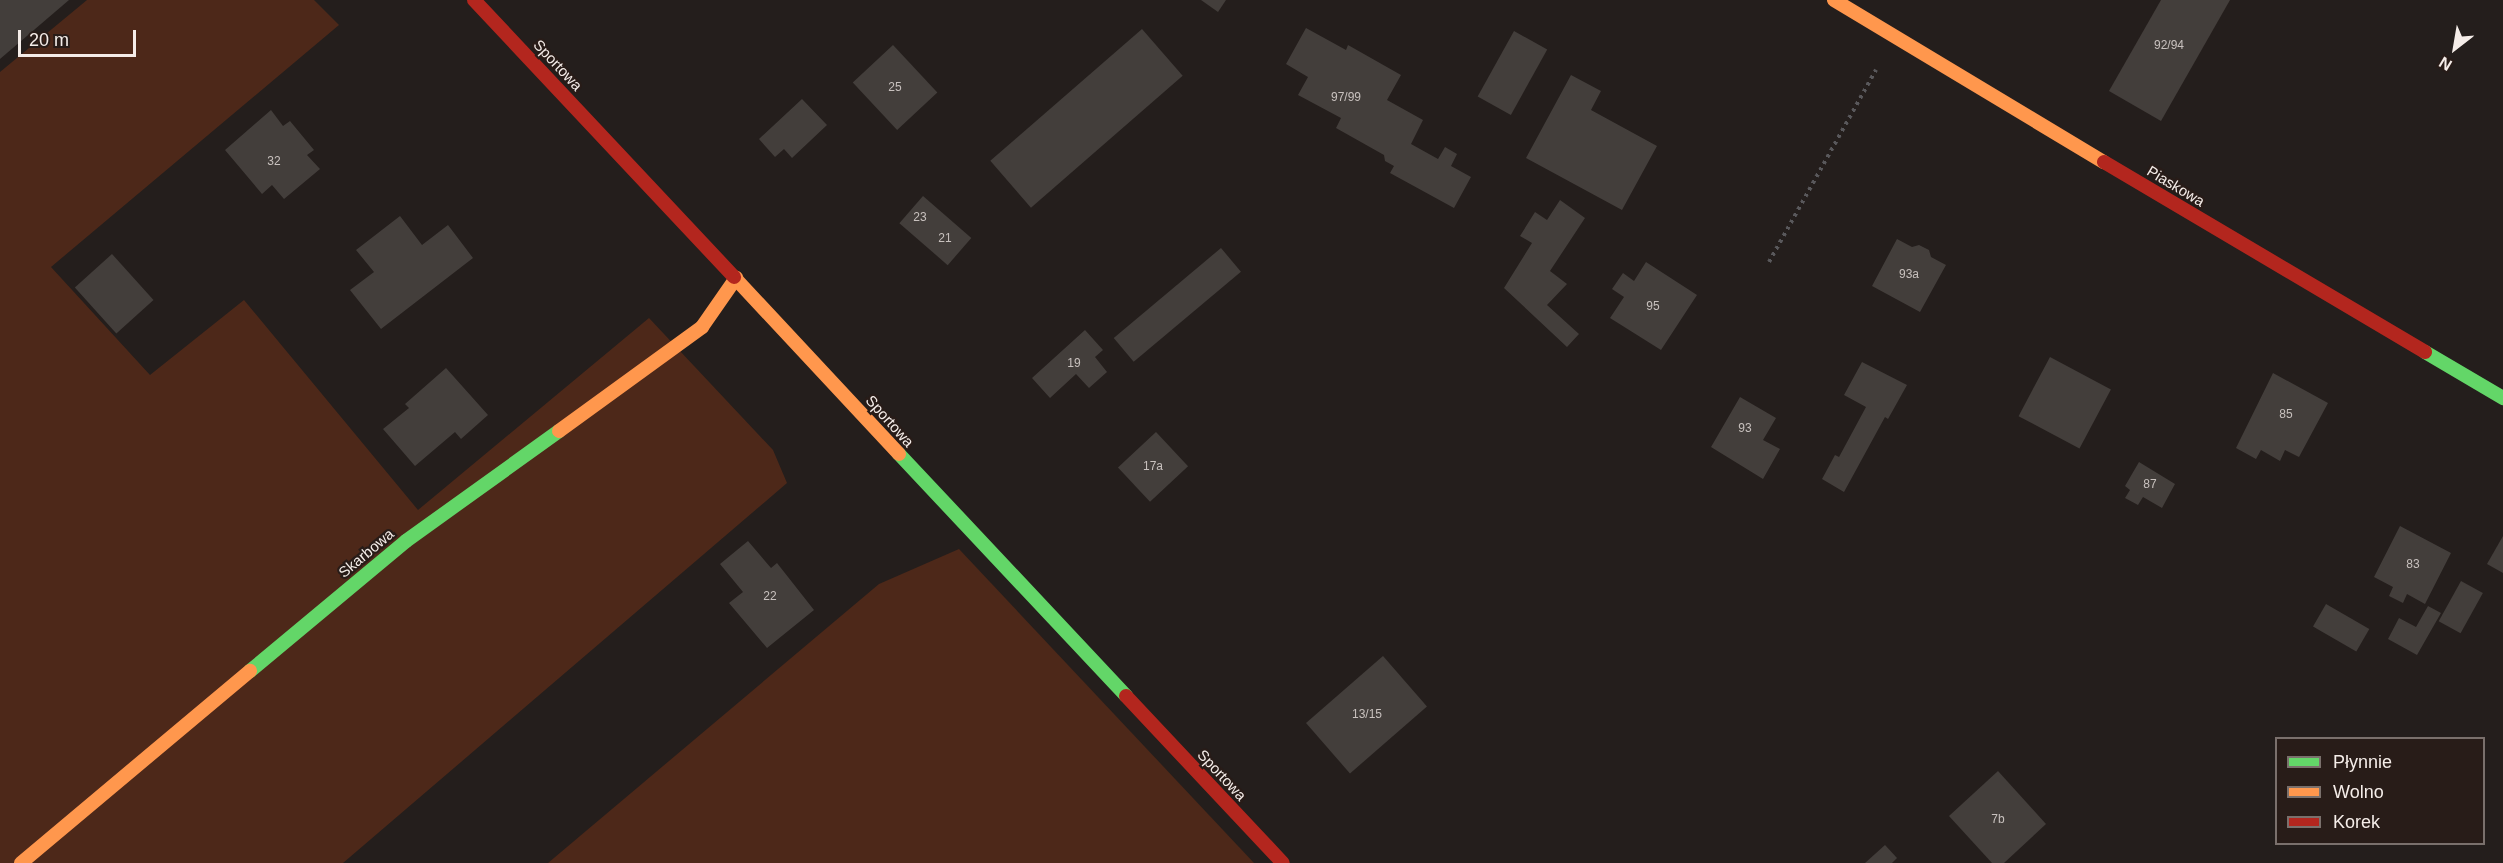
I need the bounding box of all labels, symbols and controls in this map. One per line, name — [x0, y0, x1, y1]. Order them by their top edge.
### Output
scale bar — [21, 18, 140, 56]
north arrow — [2425, 18, 2485, 78]
text: 20 m — [29, 30, 69, 50]
street label: Sportowa — [530, 36, 586, 94]
house number: 92/94 — [2154, 39, 2184, 53]
text: N — [2436, 54, 2455, 74]
house number: 25 — [888, 81, 902, 95]
house number: 97/99 — [1331, 91, 1361, 105]
house number: 32 — [267, 155, 281, 169]
street label: Piaskowa — [2144, 162, 2208, 210]
house number: 23 — [913, 211, 927, 225]
house number: 21 — [938, 232, 952, 246]
house number: 93a — [1899, 268, 1919, 282]
house number: 95 — [1646, 300, 1660, 314]
house number: 19 — [1067, 357, 1081, 371]
street label: Sportowa — [862, 391, 918, 451]
house number: 85 — [2279, 408, 2293, 422]
house number: 93 — [1738, 422, 1752, 436]
house number: 17a — [1143, 460, 1163, 474]
house number: 87 — [2143, 478, 2157, 492]
street label: Skarbowa — [335, 525, 397, 581]
house number: 83 — [2406, 558, 2420, 572]
house number: 22 — [763, 590, 777, 604]
house number: 13/15 — [1352, 708, 1382, 722]
legend — [2275, 737, 2485, 845]
street label: Sportowa — [1194, 746, 1250, 804]
text: Płynnie — [2333, 752, 2392, 772]
text: Wolno — [2333, 782, 2384, 802]
text: Korek — [2333, 812, 2380, 832]
house number: 7b — [1991, 813, 2005, 827]

